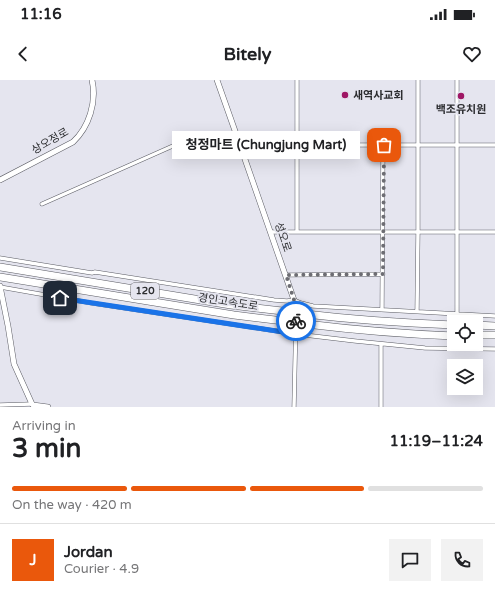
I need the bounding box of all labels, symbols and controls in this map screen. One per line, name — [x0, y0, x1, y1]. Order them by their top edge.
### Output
text: 11:16 — [20, 5, 62, 23]
icon: back — [12, 43, 34, 65]
text: Bitely — [224, 43, 271, 65]
icon: heart — [461, 43, 483, 65]
place label: 새역사교회 — [353, 89, 404, 102]
marker: 새역사교회 — [340, 90, 350, 100]
marker: 백조유치원 — [456, 91, 466, 101]
place label: 백조유치원 — [436, 103, 486, 116]
street label: 상오정로 — [29, 125, 71, 157]
pin — [367, 128, 401, 162]
callout: 청정마트 (Chungjung Mart) — [172, 131, 360, 159]
icon: bag — [373, 134, 395, 156]
text: 청정마트 (Chungjung Mart) — [186, 137, 346, 153]
street label: 성오로 — [272, 221, 294, 253]
pin — [43, 281, 77, 315]
road number: 120 — [131, 283, 159, 299]
icon: home — [49, 287, 71, 309]
street label: 경인고속도로 — [197, 291, 259, 313]
courier — [276, 301, 316, 341]
icon: bike — [285, 310, 307, 332]
map controls — [447, 315, 483, 395]
button: locate — [447, 315, 483, 351]
button: layers — [447, 359, 483, 395]
text: Arriving in — [12, 418, 76, 434]
text: 11:19–11:24 — [390, 432, 483, 450]
text: 3 min — [12, 433, 81, 464]
text: On the way · 420 m — [12, 497, 132, 513]
button: chat — [389, 539, 431, 581]
button: phone — [441, 539, 483, 581]
text: Jordan — [64, 543, 113, 561]
text: J — [30, 551, 37, 569]
text: Courier · 4.9 — [64, 561, 139, 577]

